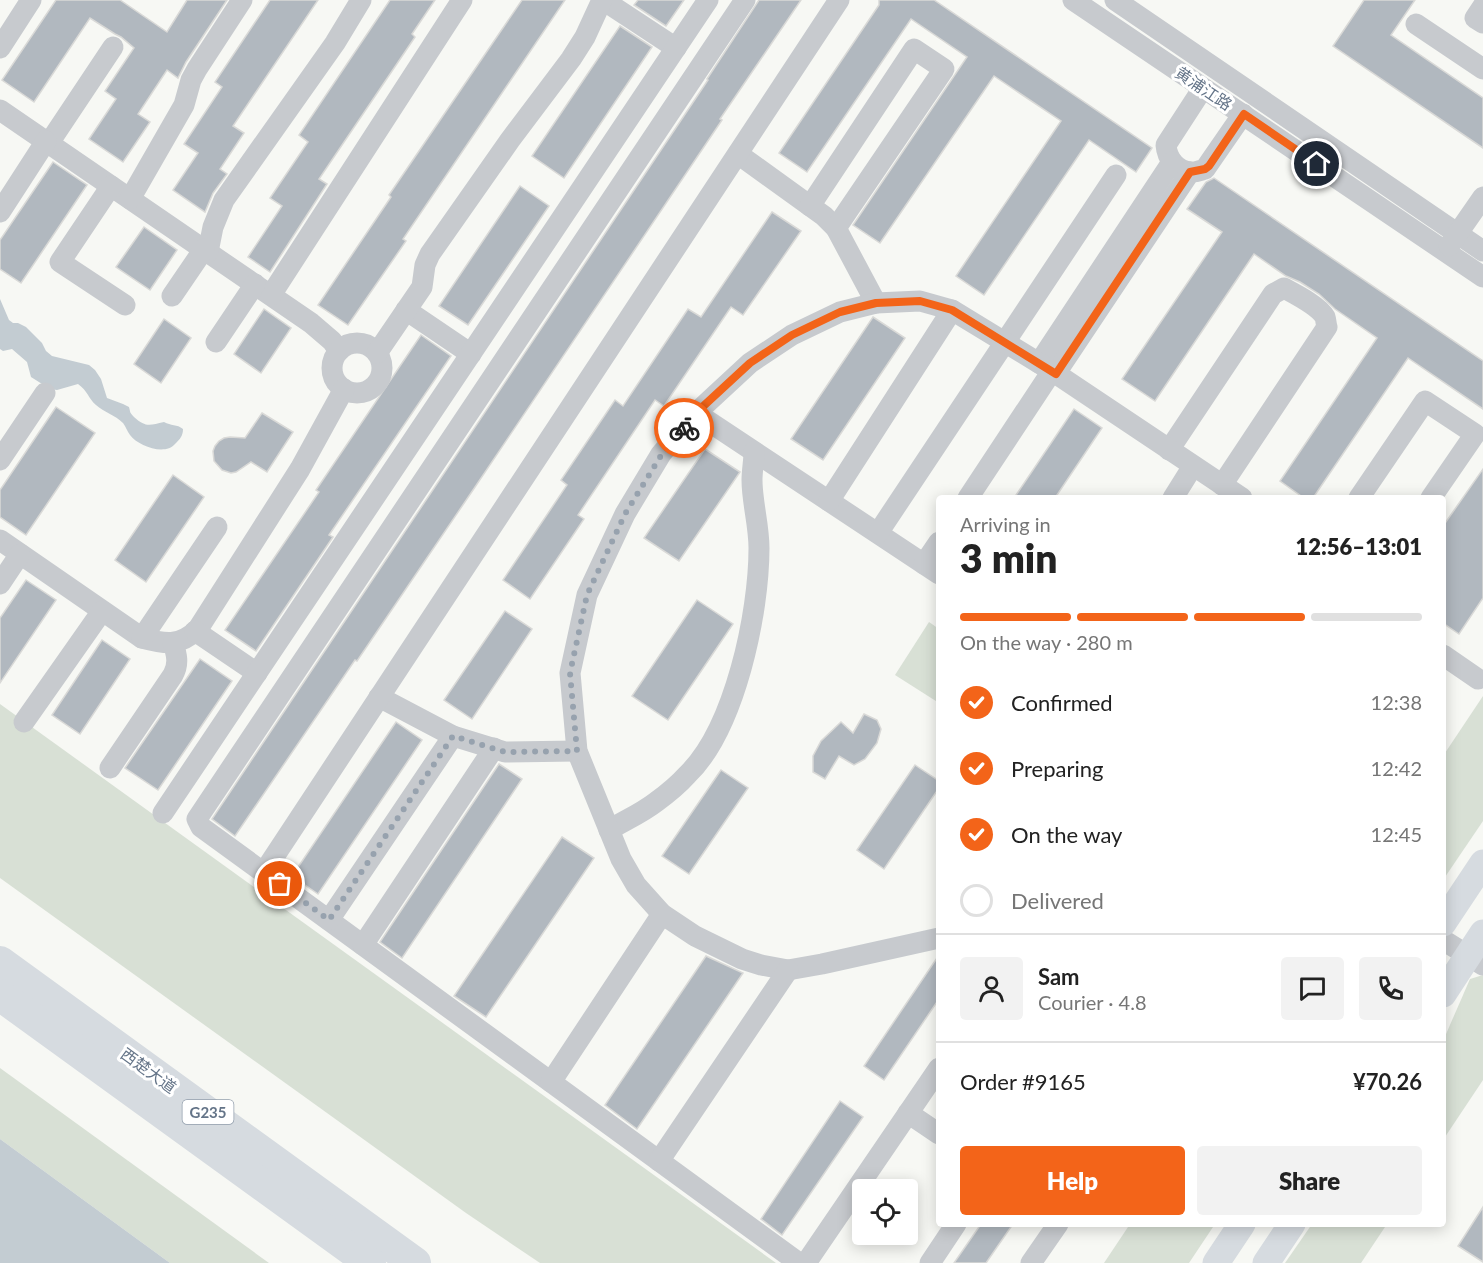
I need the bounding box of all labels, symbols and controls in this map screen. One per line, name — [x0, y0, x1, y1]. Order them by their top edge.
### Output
street label: 黄浦江路 — [1172, 62, 1236, 114]
pin — [1291, 138, 1342, 189]
icon: home — [1300, 147, 1333, 180]
courier — [654, 398, 714, 458]
icon: bike — [668, 412, 701, 445]
text: Arriving in — [960, 512, 1051, 536]
text: 12:56–13:01 — [1296, 533, 1422, 560]
text: 3 min — [960, 535, 1057, 581]
text: On the way · 280 m — [960, 630, 1133, 654]
icon: check — [960, 686, 993, 719]
text: Confirmed — [1011, 689, 1113, 716]
text: 12:38 — [1371, 690, 1422, 714]
icon: check — [960, 752, 993, 785]
text: Preparing — [1011, 755, 1103, 782]
text: 12:42 — [1371, 756, 1422, 780]
icon: check — [960, 818, 993, 851]
text: On the way — [1011, 821, 1122, 848]
text: 12:45 — [1371, 822, 1422, 846]
pin — [254, 858, 305, 909]
icon: bag — [263, 867, 296, 900]
text: Delivered — [1011, 887, 1104, 914]
button: person — [960, 957, 1023, 1020]
button: chat — [1281, 957, 1344, 1020]
button: phone — [1359, 957, 1422, 1020]
text: Sam — [1038, 963, 1080, 990]
text: Courier · 4.8 — [1038, 990, 1147, 1014]
street label: 西楚大道 — [118, 1044, 180, 1096]
text: Order #9165 — [960, 1068, 1086, 1095]
text: ¥70.26 — [1353, 1068, 1422, 1095]
road number: G235 — [182, 1100, 234, 1124]
button: Help — [960, 1146, 1185, 1215]
button: Share — [1197, 1146, 1422, 1215]
map controls — [852, 1179, 918, 1245]
button: locate — [852, 1179, 918, 1245]

